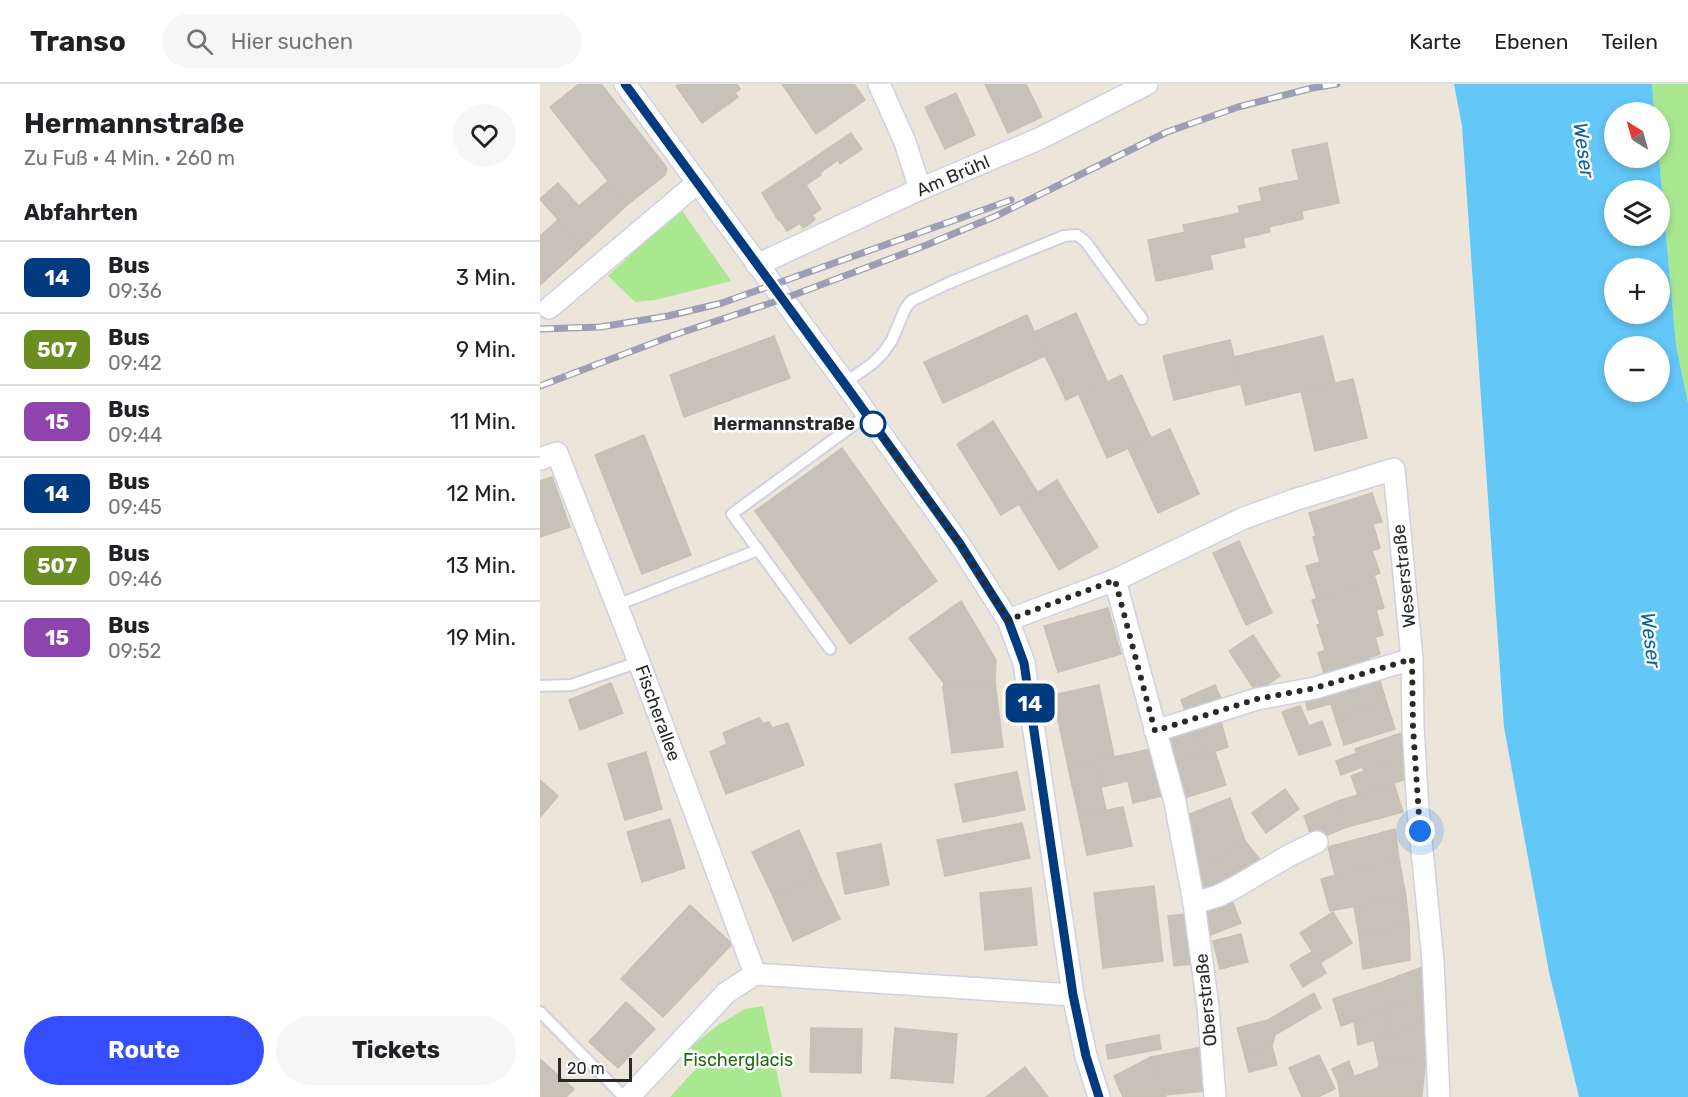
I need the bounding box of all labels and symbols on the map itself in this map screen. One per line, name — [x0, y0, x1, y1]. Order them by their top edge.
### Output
north arrow — [1604, 102, 1670, 168]
water label: Weser — [1568, 121, 1600, 181]
street label: Am Brühl — [913, 151, 993, 201]
marker: Hermannstraße — [860, 411, 886, 437]
place label: Hermannstraße — [713, 413, 855, 435]
street label: Weserstraße — [1388, 523, 1420, 629]
water label: Weser — [1636, 611, 1666, 670]
street label: Fischerallee — [630, 662, 686, 764]
line badge: 14 — [1003, 684, 1057, 722]
your location — [1405, 816, 1435, 846]
street label: Oberstraße — [1190, 952, 1222, 1048]
park label: Fischerglacis — [683, 1049, 793, 1071]
scale bar — [558, 1055, 632, 1082]

